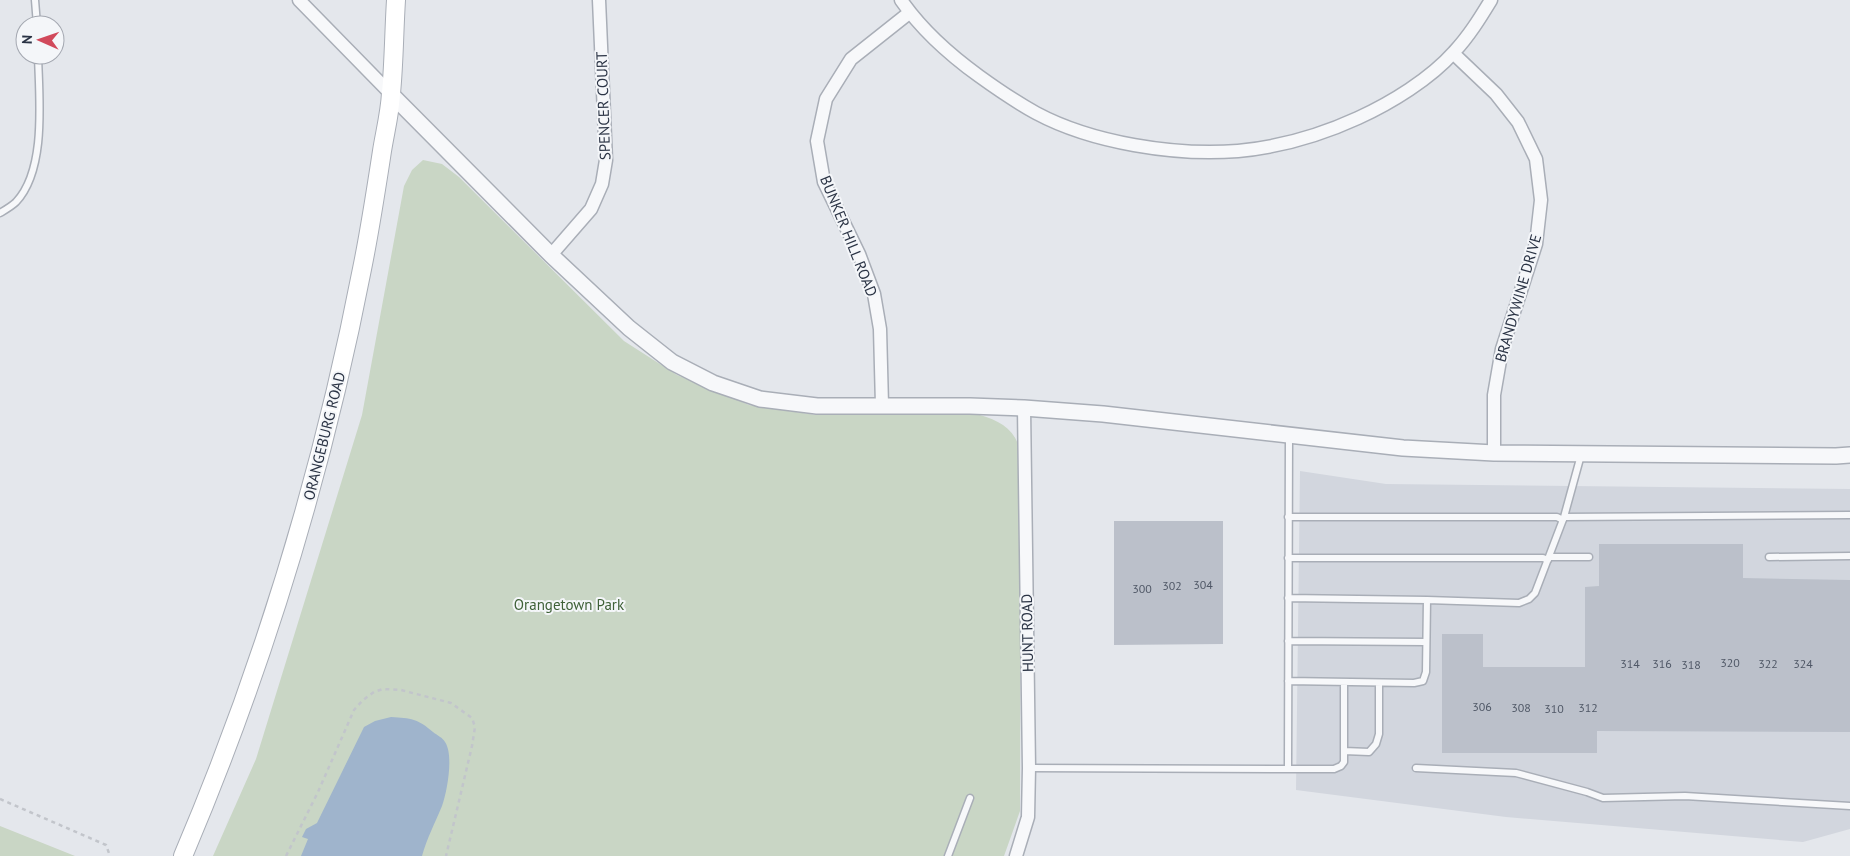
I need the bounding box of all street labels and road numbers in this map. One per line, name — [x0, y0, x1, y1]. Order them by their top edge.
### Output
street label: SPENCER COURT — [592, 51, 614, 161]
street label: BUNKER HILL ROAD — [816, 173, 882, 299]
street label: BRANDYWINE DRIVE — [1491, 232, 1545, 364]
street label: ORANGEBURG ROAD — [299, 370, 349, 502]
street label: HUNT ROAD — [1017, 594, 1037, 672]

